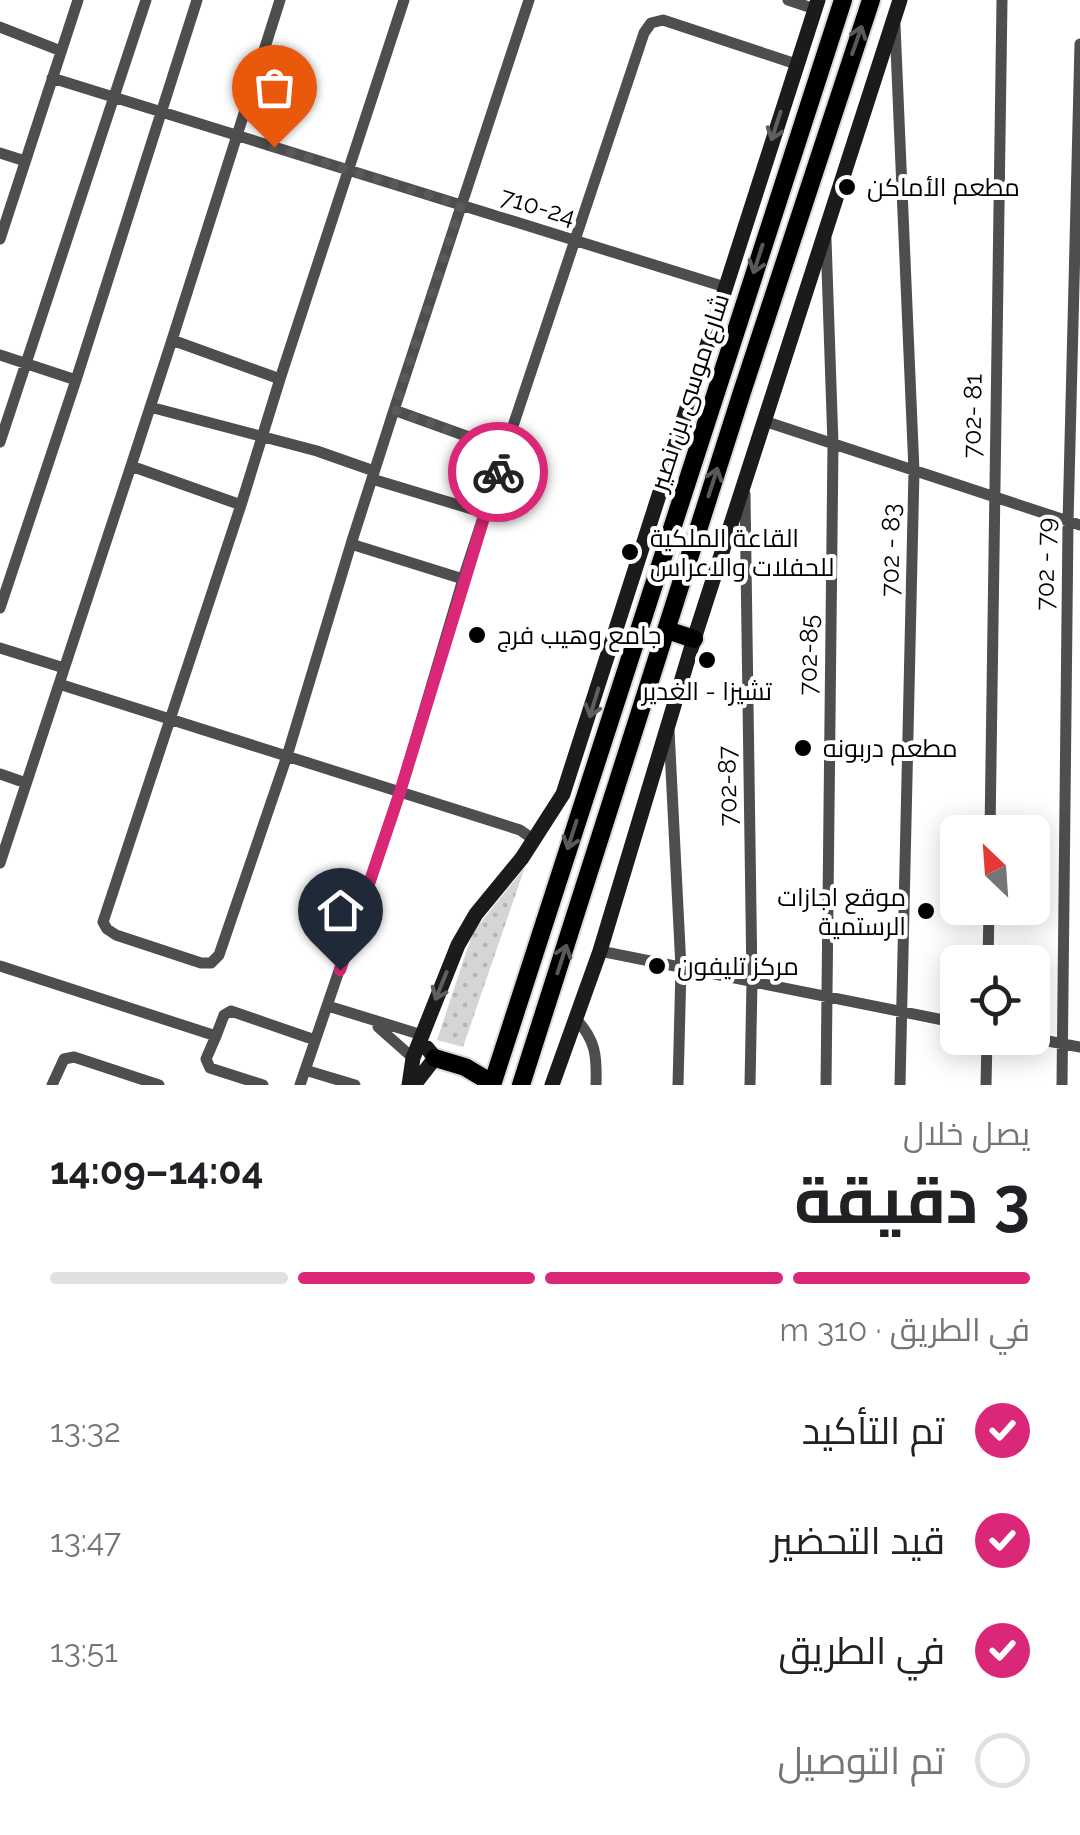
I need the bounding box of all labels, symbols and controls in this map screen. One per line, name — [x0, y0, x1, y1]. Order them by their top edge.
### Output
one-way arrow — [850, 25, 868, 57]
pin — [232, 45, 317, 148]
icon: bag — [247, 60, 302, 115]
one-way arrow — [766, 109, 784, 141]
place label: مطعم الأماكن — [867, 172, 1020, 205]
marker: مطعم الأماكن — [836, 176, 858, 198]
street label: 710-24 — [497, 180, 579, 232]
one-way arrow — [748, 243, 766, 275]
street label: شارع موسى بن نصير — [642, 290, 737, 497]
street label: 702- 81 — [956, 373, 988, 458]
courier — [448, 422, 548, 522]
icon: bike — [471, 445, 526, 500]
one-way arrow — [706, 467, 724, 499]
street label: 702 - 83 — [874, 503, 906, 597]
street label: 702 - 79 — [1029, 517, 1061, 611]
place label: القاعة الملكية للحفلات والاعراس — [650, 523, 834, 582]
marker: القاعة الملكية للحفلات والاعراس — [619, 541, 641, 563]
street label: 702-85 — [792, 614, 824, 696]
place label: جامع وهيب فرج — [497, 620, 661, 652]
marker: جامع وهيب فرج — [466, 624, 488, 646]
marker: تشيزا - الغدير — [696, 649, 718, 671]
place label: تشيزا - الغدير — [640, 676, 772, 706]
one-way arrow — [584, 686, 602, 718]
place label: مطعم دربونه — [823, 733, 957, 766]
marker: مطعم دربونه — [792, 737, 814, 759]
street label: 702-87 — [711, 745, 743, 826]
north arrow — [940, 815, 1050, 925]
map controls — [940, 815, 1050, 1055]
one-way arrow — [562, 819, 580, 850]
pin — [298, 868, 383, 971]
place label: موقع اجازات الرستمية — [777, 882, 906, 941]
icon: home — [313, 883, 368, 938]
marker: موقع اجازات الرستمية — [915, 900, 937, 922]
one-way arrow — [554, 944, 572, 975]
button: locate — [940, 945, 1050, 1055]
place label: مركز تليفون — [677, 951, 799, 981]
marker: مركز تليفون — [646, 955, 668, 977]
one-way arrow — [430, 970, 448, 1000]
text: يصل خلال — [903, 1115, 1030, 1152]
text: 14:04–14:09 — [50, 1148, 263, 1193]
text: 3 دقيقة — [794, 1162, 1030, 1238]
text: في الطريق · 310 m — [779, 1311, 1030, 1348]
icon: check — [975, 1403, 1030, 1458]
text: تم التأكيد — [802, 1408, 945, 1453]
text: 13:32 — [50, 1412, 121, 1449]
icon: check — [975, 1513, 1030, 1568]
text: قيد التحضير — [771, 1518, 945, 1563]
text: 13:47 — [50, 1522, 121, 1559]
icon: check — [975, 1623, 1030, 1678]
text: في الطريق — [778, 1628, 945, 1673]
text: 13:51 — [50, 1632, 118, 1669]
text: تم التوصيل — [777, 1738, 945, 1783]

